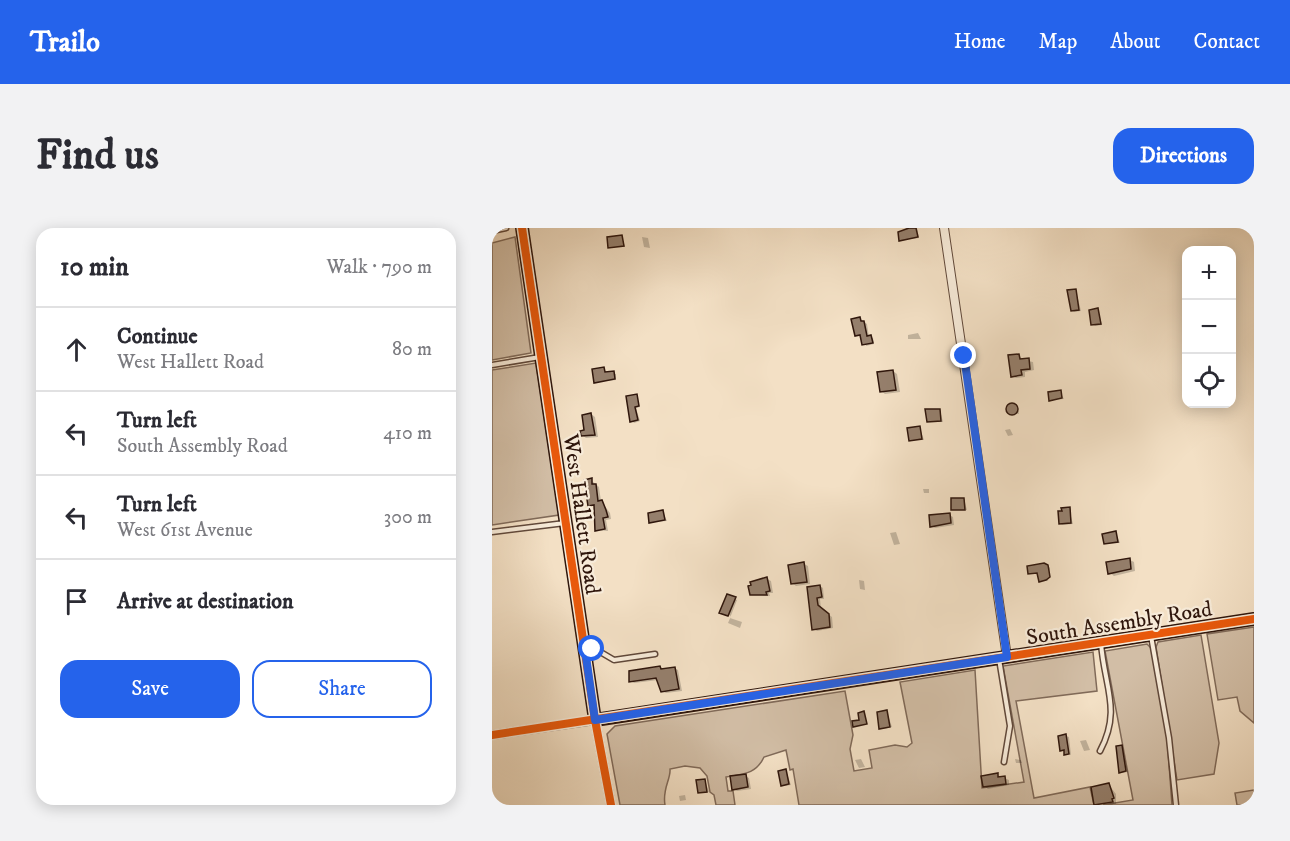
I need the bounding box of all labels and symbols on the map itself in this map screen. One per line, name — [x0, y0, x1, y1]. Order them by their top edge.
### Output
route end — [950, 342, 976, 368]
street label: West Hallett Road — [557, 431, 606, 596]
street label: South Assembly Road — [1024, 595, 1214, 651]
route start — [578, 635, 604, 661]

